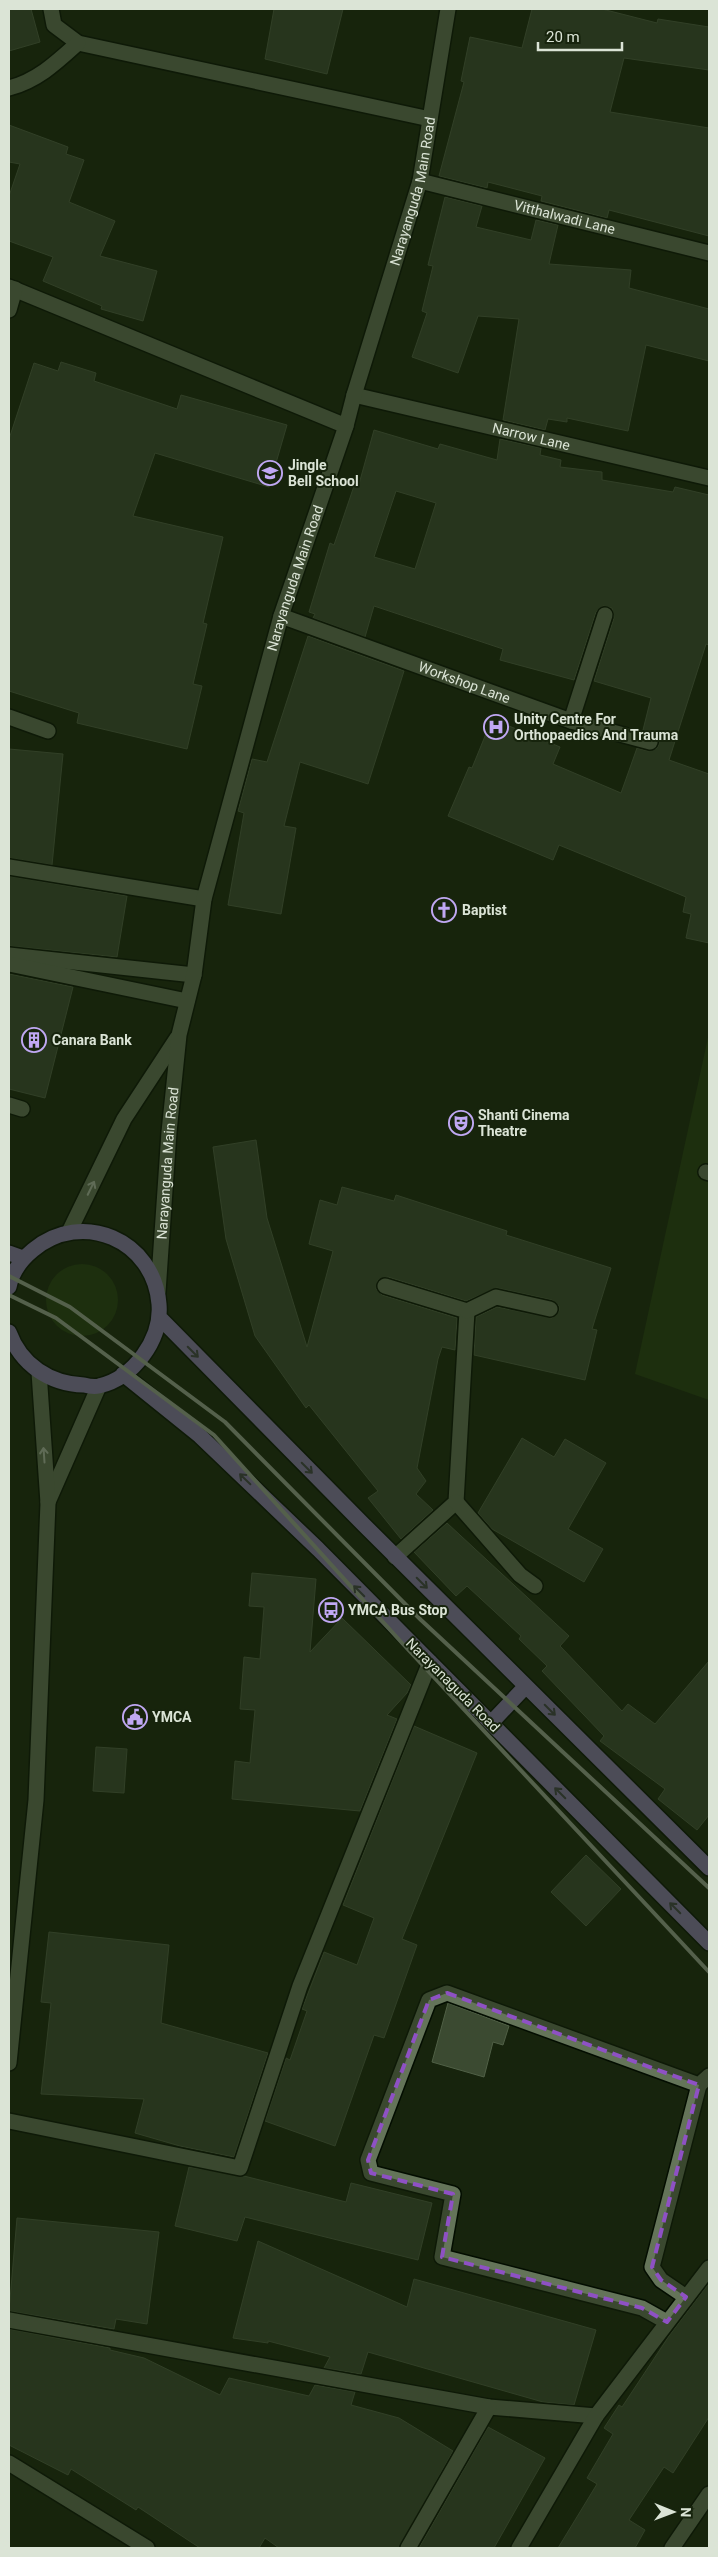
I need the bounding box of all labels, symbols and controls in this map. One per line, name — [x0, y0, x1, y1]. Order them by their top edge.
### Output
scale bar — [538, 20, 622, 52]
text: 20 m — [546, 28, 580, 46]
street label: Narayanguda Main Road — [386, 116, 438, 267]
street label: Vitthalwadi Lane — [512, 197, 617, 237]
street label: Narrow Lane — [491, 420, 572, 453]
place label: Jingle Bell School — [288, 457, 359, 489]
school or university icon: Jingle Bell School — [257, 460, 283, 486]
street label: Narayanguda Main Road — [264, 503, 326, 653]
street label: Workshop Lane — [416, 658, 513, 706]
place label: Unity Centre For Orthopaedics And Trauma — [514, 711, 679, 743]
hospital icon: Unity Centre For Orthopaedics And Trauma — [483, 714, 509, 740]
church icon: Baptist — [431, 897, 457, 923]
place label: Baptist — [462, 902, 507, 918]
building icon: Canara Bank — [21, 1027, 47, 1053]
place label: Canara Bank — [52, 1032, 132, 1048]
street label: Narayanguda Main Road — [154, 1086, 182, 1240]
place label: Shanti Cinema Theatre — [478, 1107, 570, 1139]
theatre icon: Shanti Cinema Theatre — [448, 1110, 474, 1136]
one-way arrow — [86, 1181, 96, 1196]
one-way arrow — [187, 1346, 199, 1358]
one-way arrow — [40, 1447, 49, 1463]
one-way arrow — [301, 1461, 313, 1474]
one-way arrow — [239, 1473, 251, 1485]
one-way arrow — [416, 1577, 428, 1589]
one-way arrow — [353, 1585, 366, 1597]
bus stop icon: YMCA Bus Stop — [318, 1597, 344, 1623]
place label: YMCA Bus Stop — [348, 1602, 447, 1618]
street label: Narayanaguda Road — [403, 1635, 503, 1735]
one-way arrow — [544, 1703, 556, 1716]
public building icon: YMCA — [122, 1704, 148, 1730]
place label: YMCA — [152, 1709, 192, 1725]
one-way arrow — [554, 1787, 566, 1799]
one-way arrow — [669, 1902, 681, 1914]
north arrow — [648, 2487, 698, 2537]
text: N — [678, 2507, 694, 2517]

